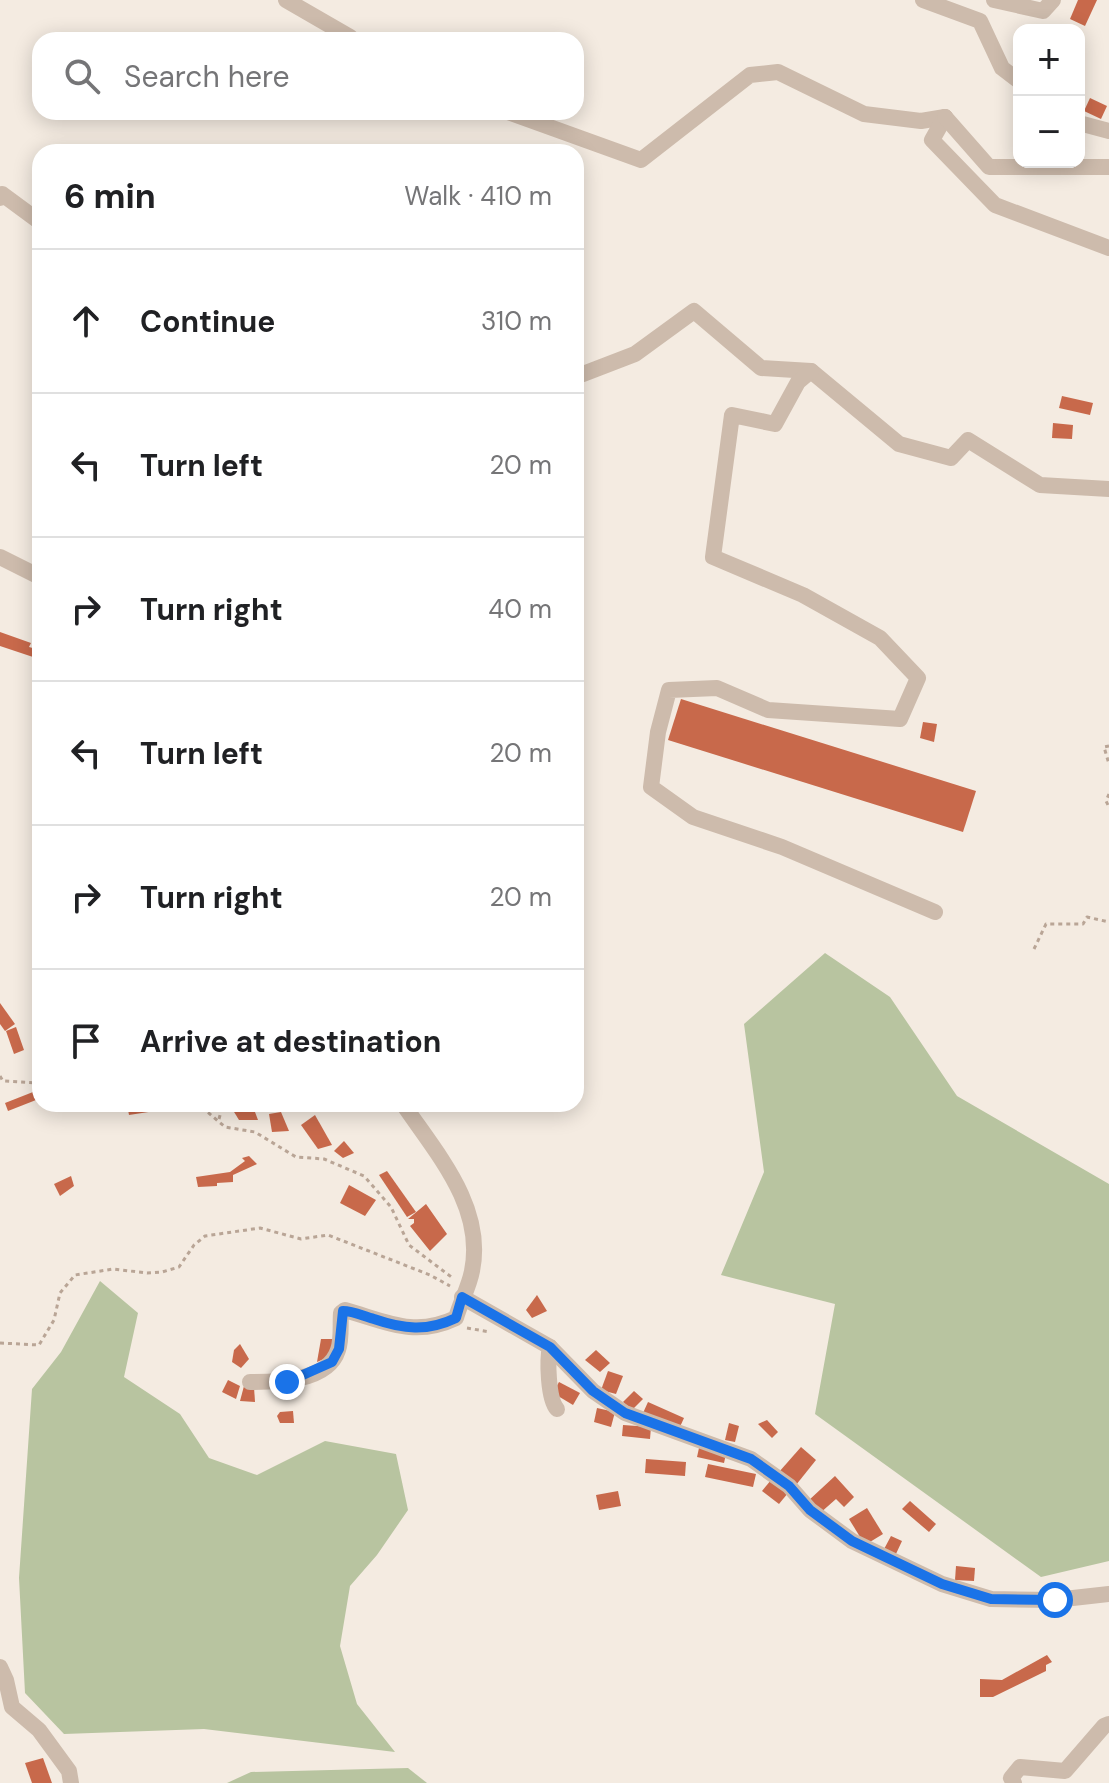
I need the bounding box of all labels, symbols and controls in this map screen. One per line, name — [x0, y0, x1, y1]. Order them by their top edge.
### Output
map controls — [1013, 24, 1085, 168]
button: + — [1013, 24, 1085, 96]
search box — [32, 32, 584, 120]
icon: search — [60, 54, 104, 98]
text: Search here — [124, 57, 290, 96]
button: − — [1013, 96, 1085, 168]
text: 6 min — [64, 174, 156, 219]
text: Walk · 410 m — [404, 179, 552, 213]
icon: ahead — [64, 299, 108, 343]
text: Continue — [140, 302, 275, 341]
text: 310 m — [481, 304, 552, 338]
icon: left — [64, 443, 108, 487]
text: Turn left — [140, 446, 263, 485]
text: 20 m — [489, 448, 552, 482]
icon: right — [64, 587, 108, 631]
text: Turn right — [140, 590, 283, 629]
text: 40 m — [488, 592, 552, 626]
icon: left — [64, 731, 108, 775]
text: Turn left — [140, 734, 263, 773]
text: 20 m — [489, 736, 552, 770]
icon: right — [64, 875, 108, 919]
text: Turn right — [140, 878, 283, 917]
text: 20 m — [489, 880, 552, 914]
icon: arrive — [64, 1019, 108, 1063]
text: Arrive at destination — [140, 1022, 441, 1061]
route end — [269, 1364, 305, 1400]
route start — [1037, 1582, 1073, 1618]

